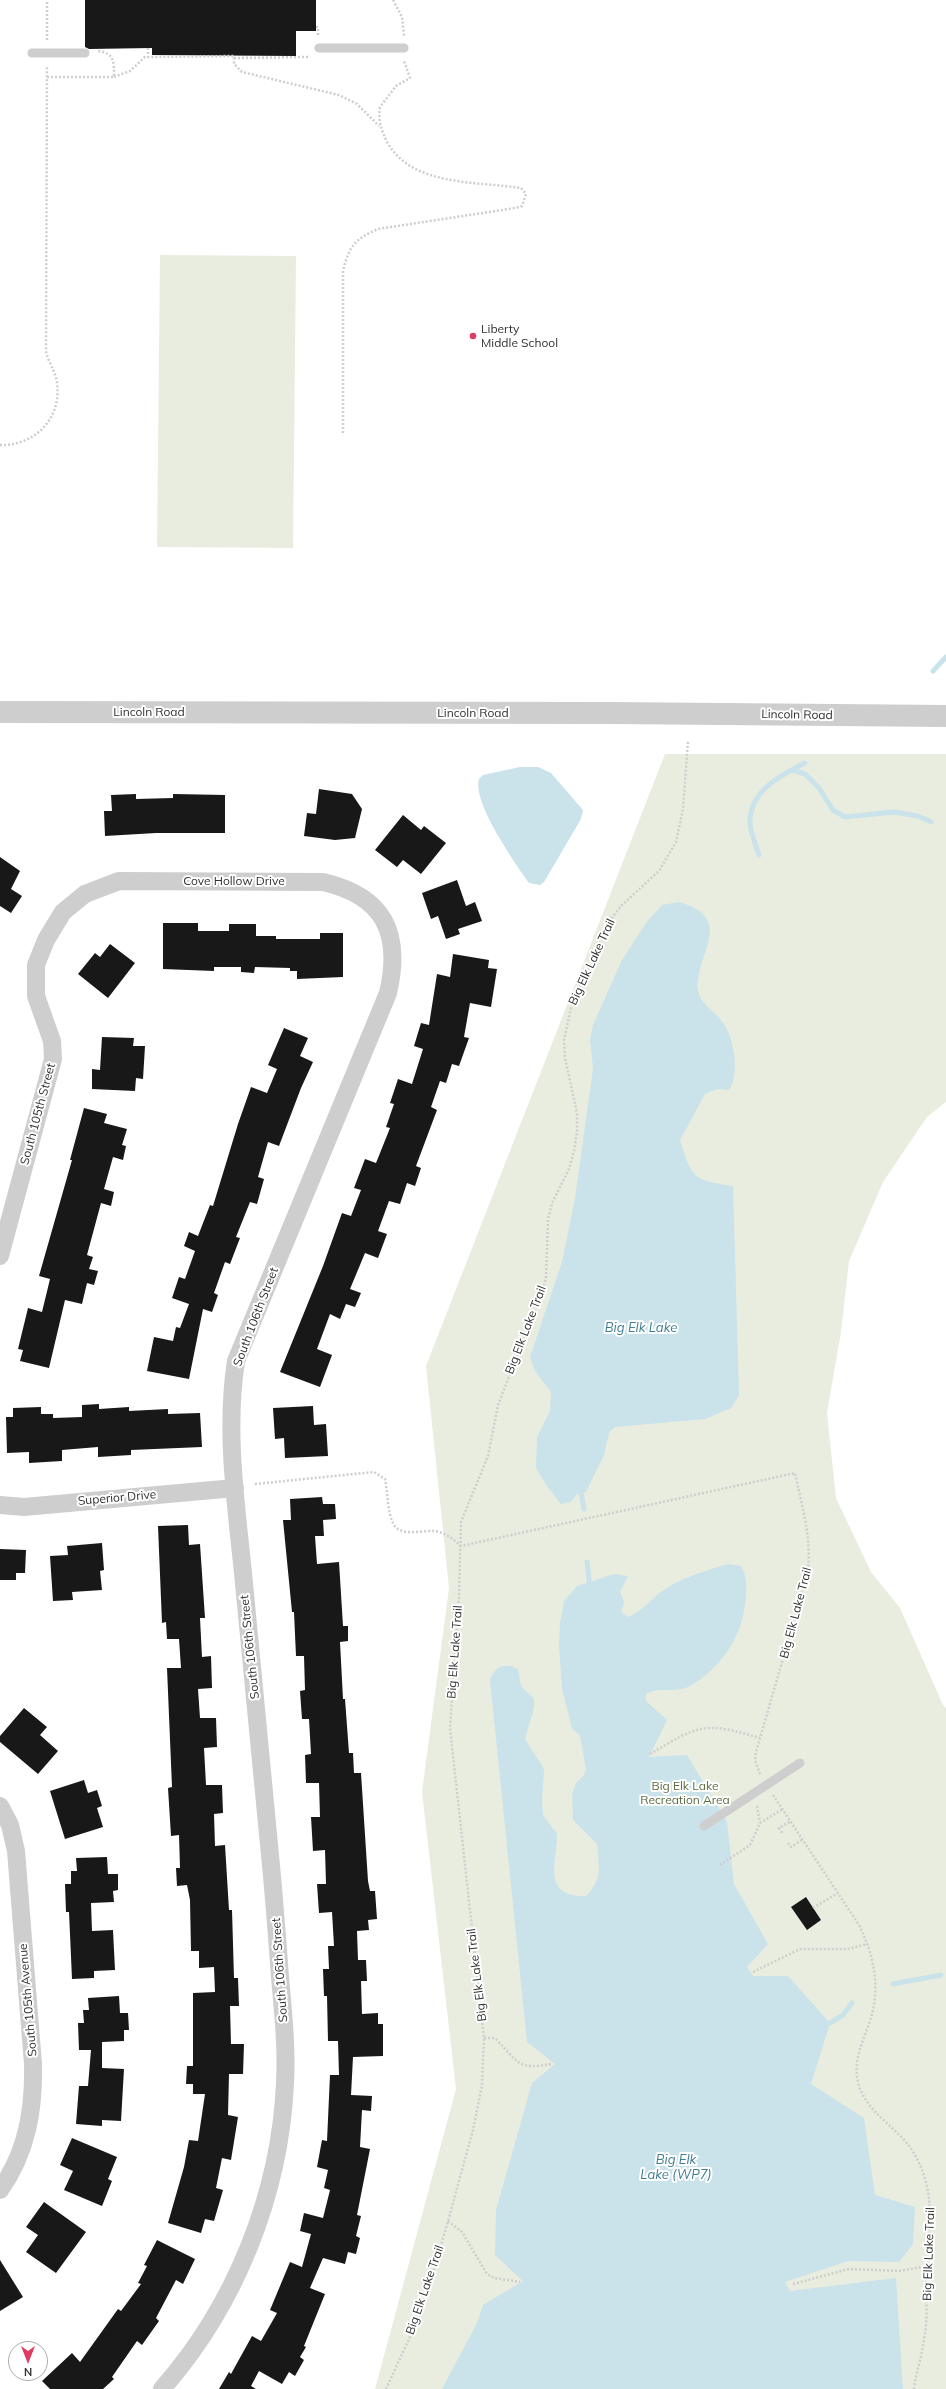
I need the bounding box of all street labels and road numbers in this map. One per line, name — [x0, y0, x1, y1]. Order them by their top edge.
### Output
street label: Lincoln Road — [113, 705, 185, 719]
street label: Lincoln Road — [437, 706, 509, 720]
street label: Lincoln Road — [761, 707, 833, 723]
street label: Cove Hollow Drive — [183, 874, 285, 888]
street label: Big Elk Lake Trail — [566, 917, 618, 1007]
street label: South 105th Street — [17, 1062, 59, 1166]
street label: South 106th Street — [231, 1266, 281, 1368]
street label: Big Elk Lake Trail — [503, 1284, 549, 1376]
street label: Superior Drive — [77, 1487, 157, 1509]
street label: Big Elk Lake Trail — [777, 1566, 815, 1660]
street label: South 106th Street — [237, 1594, 263, 1700]
street label: Big Elk Lake Trail — [445, 1605, 465, 1699]
street label: South 106th Street — [269, 1917, 291, 2023]
street label: Big Elk Lake Trail — [464, 1928, 490, 2022]
street label: South 105th Avenue — [16, 1943, 40, 2057]
street label: Big Elk Lake Trail — [920, 2207, 938, 2301]
street label: Big Elk Lake Trail — [403, 2243, 447, 2337]

